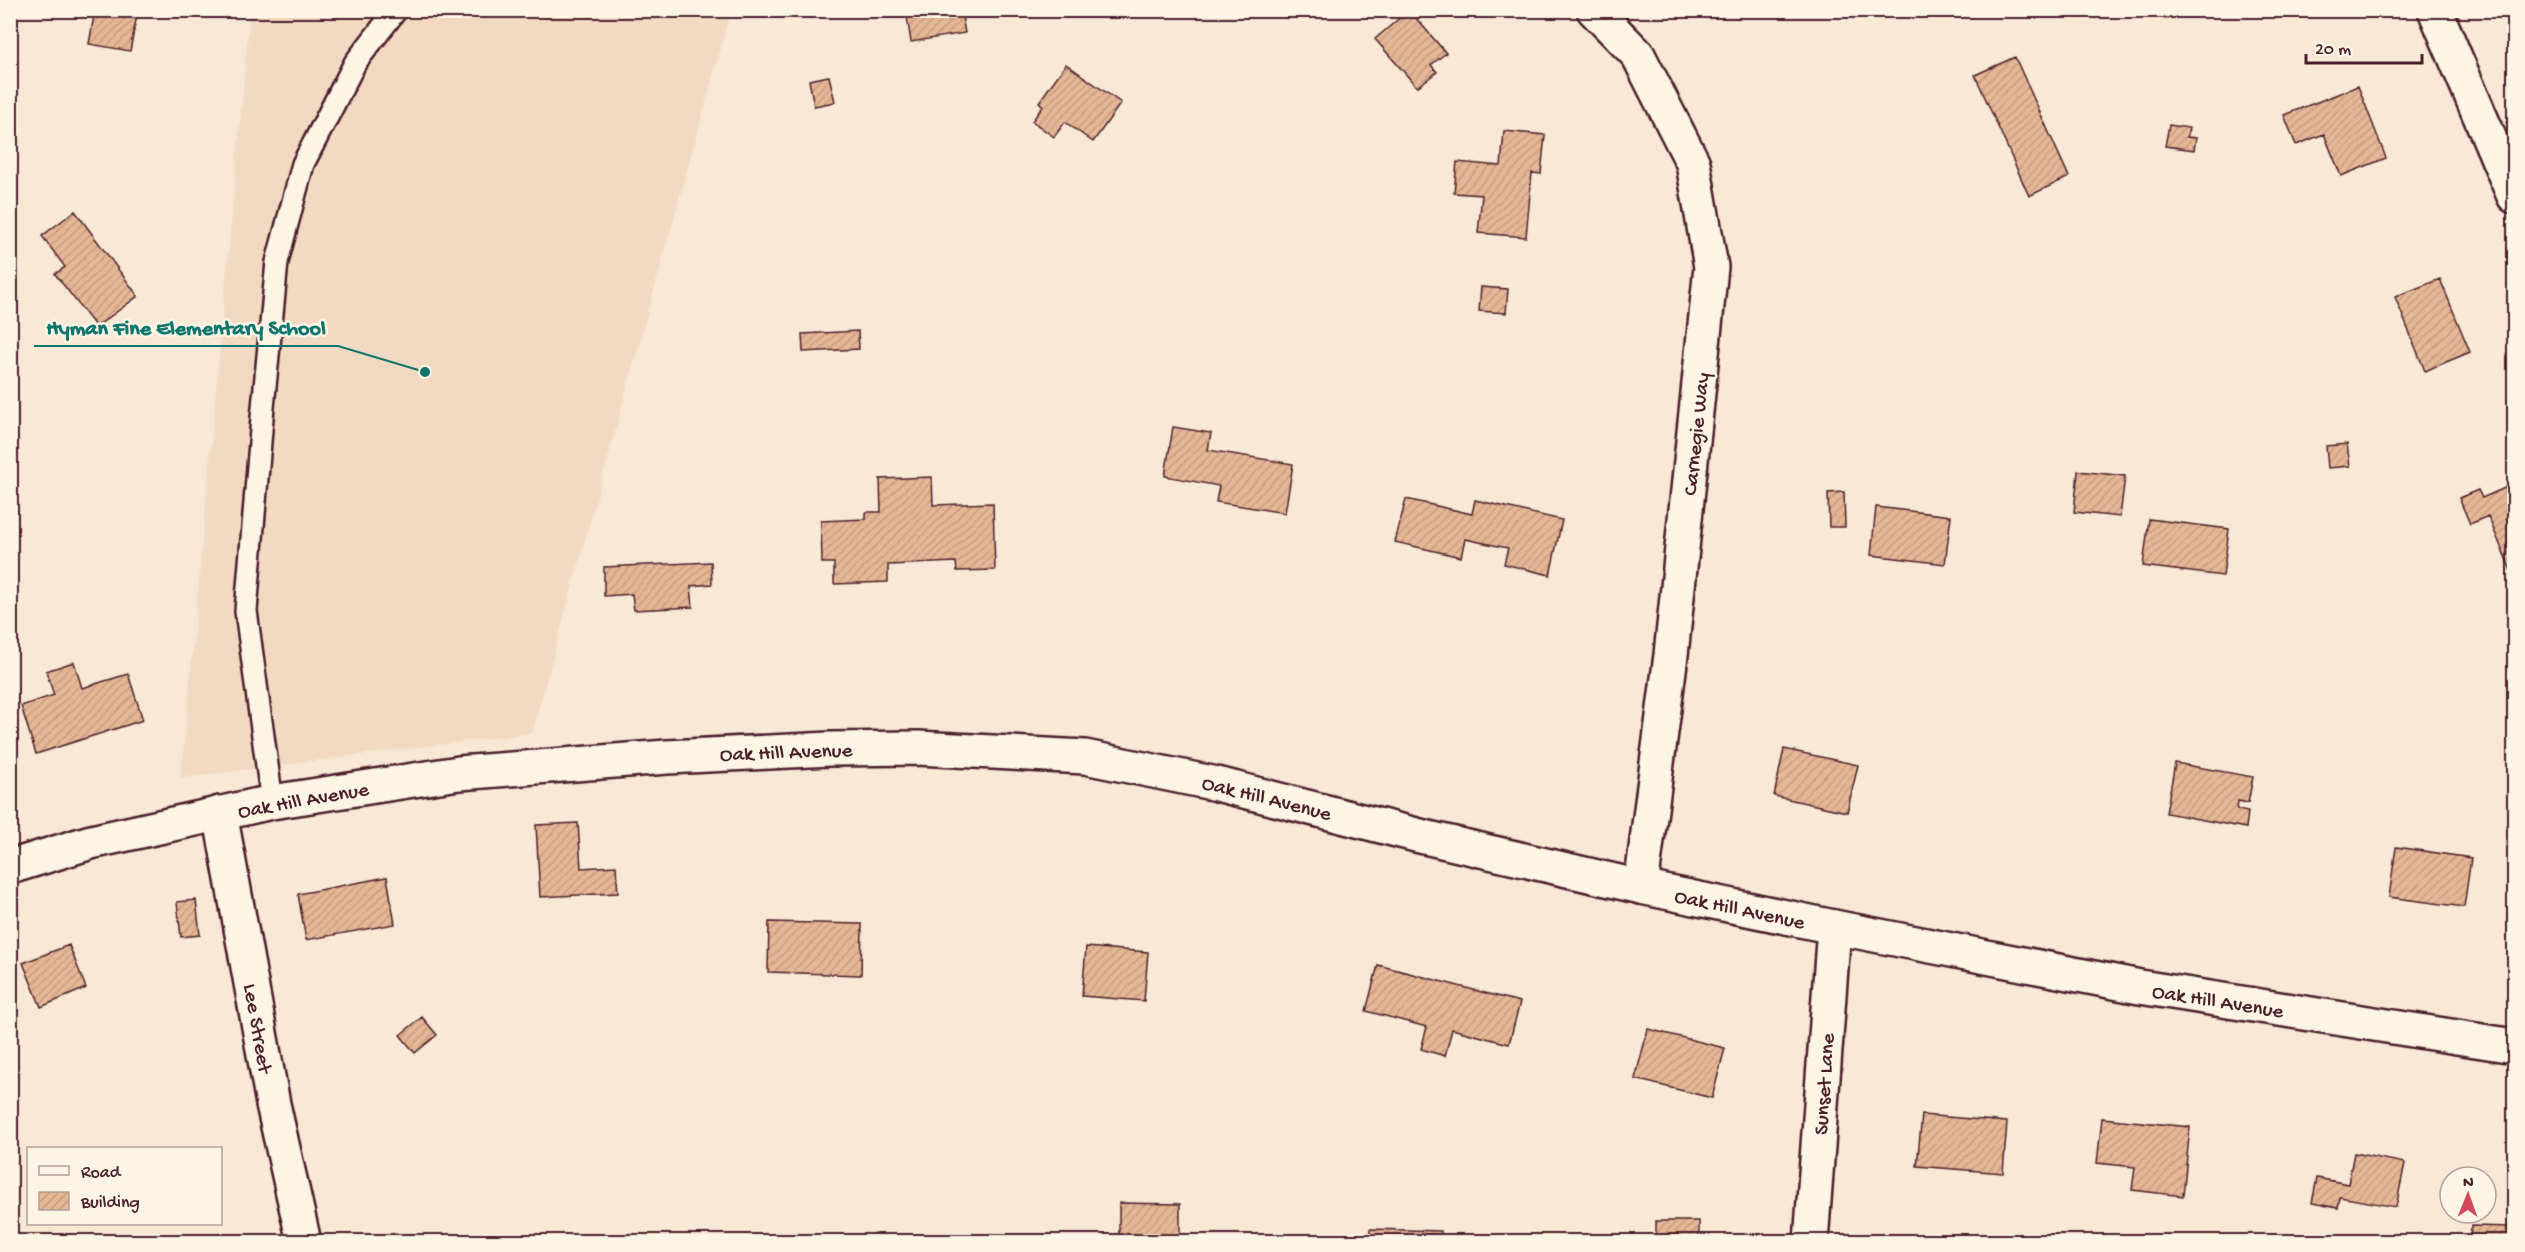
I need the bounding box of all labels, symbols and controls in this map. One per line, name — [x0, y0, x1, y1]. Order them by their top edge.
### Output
scale bar — [2306, 27, 2422, 65]
text: 20 m — [2315, 40, 2351, 61]
callout: Hyman Fine Elementary School — [34, 306, 338, 346]
text: Hyman Fine Elementary School — [46, 317, 326, 343]
street label: Carnegie Way — [1680, 372, 1717, 497]
street label: Oak Hill Avenue — [719, 740, 854, 769]
street label: Oak Hill Avenue — [1199, 772, 1335, 829]
street label: Oak Hill Avenue — [236, 778, 372, 826]
street label: Oak Hill Avenue — [1672, 885, 1808, 938]
street label: Oak Hill Avenue — [2150, 981, 2286, 1026]
street label: Lee Street — [235, 982, 276, 1078]
street label: Sunset Lane — [1810, 1031, 1843, 1136]
legend — [27, 1147, 222, 1225]
text: Road — [81, 1163, 122, 1184]
north arrow — [2438, 1165, 2498, 1225]
text: N — [2463, 1174, 2474, 1193]
text: Building — [80, 1193, 140, 1214]

